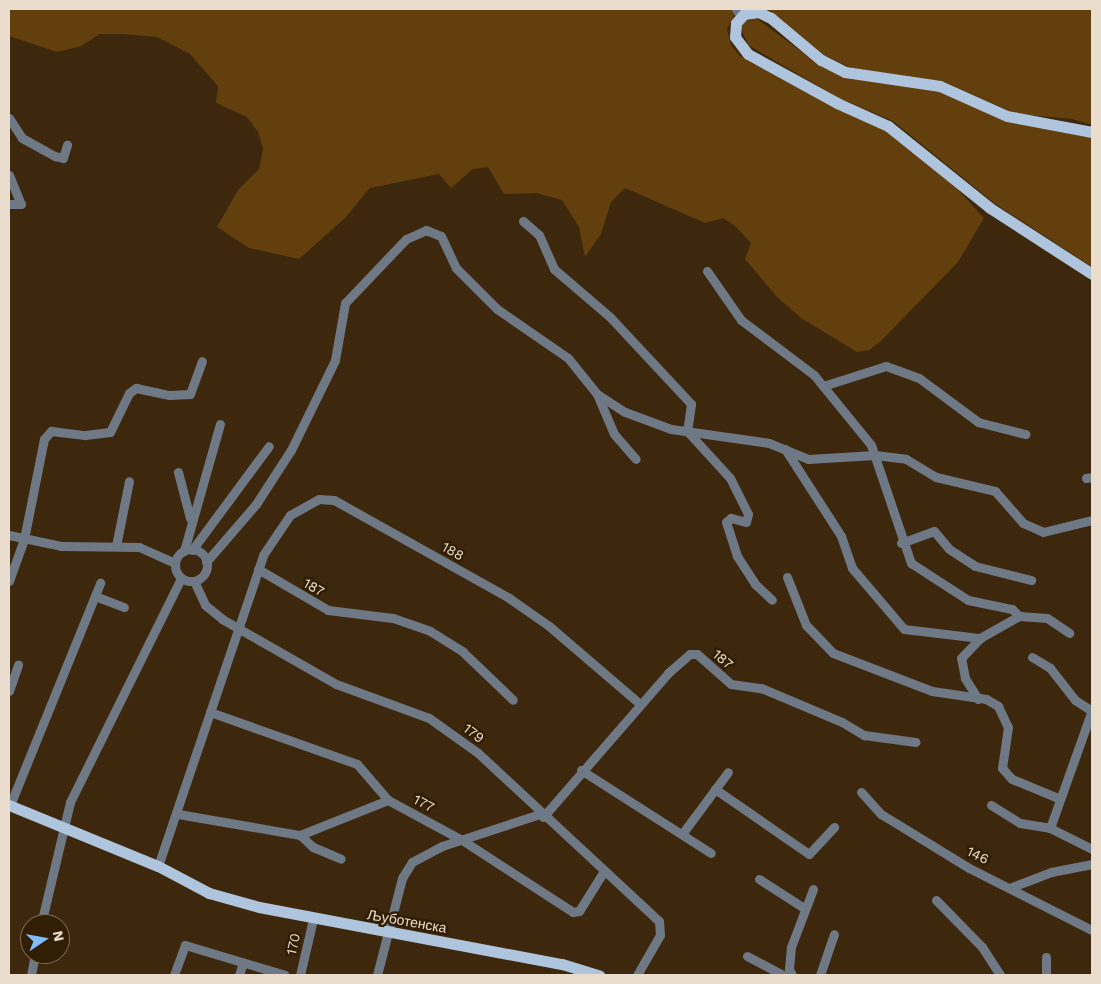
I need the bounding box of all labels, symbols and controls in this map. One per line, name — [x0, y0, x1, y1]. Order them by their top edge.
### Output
street label: 188 — [439, 538, 467, 564]
street label: 187 — [301, 574, 327, 600]
street label: 187 — [709, 646, 737, 672]
street label: 179 — [460, 720, 488, 746]
street label: 177 — [411, 791, 437, 815]
street label: 146 — [964, 843, 992, 867]
street label: Љуботенска — [366, 906, 448, 936]
north arrow — [20, 914, 70, 964]
text: N — [50, 929, 68, 943]
street label: 170 — [282, 932, 304, 956]

